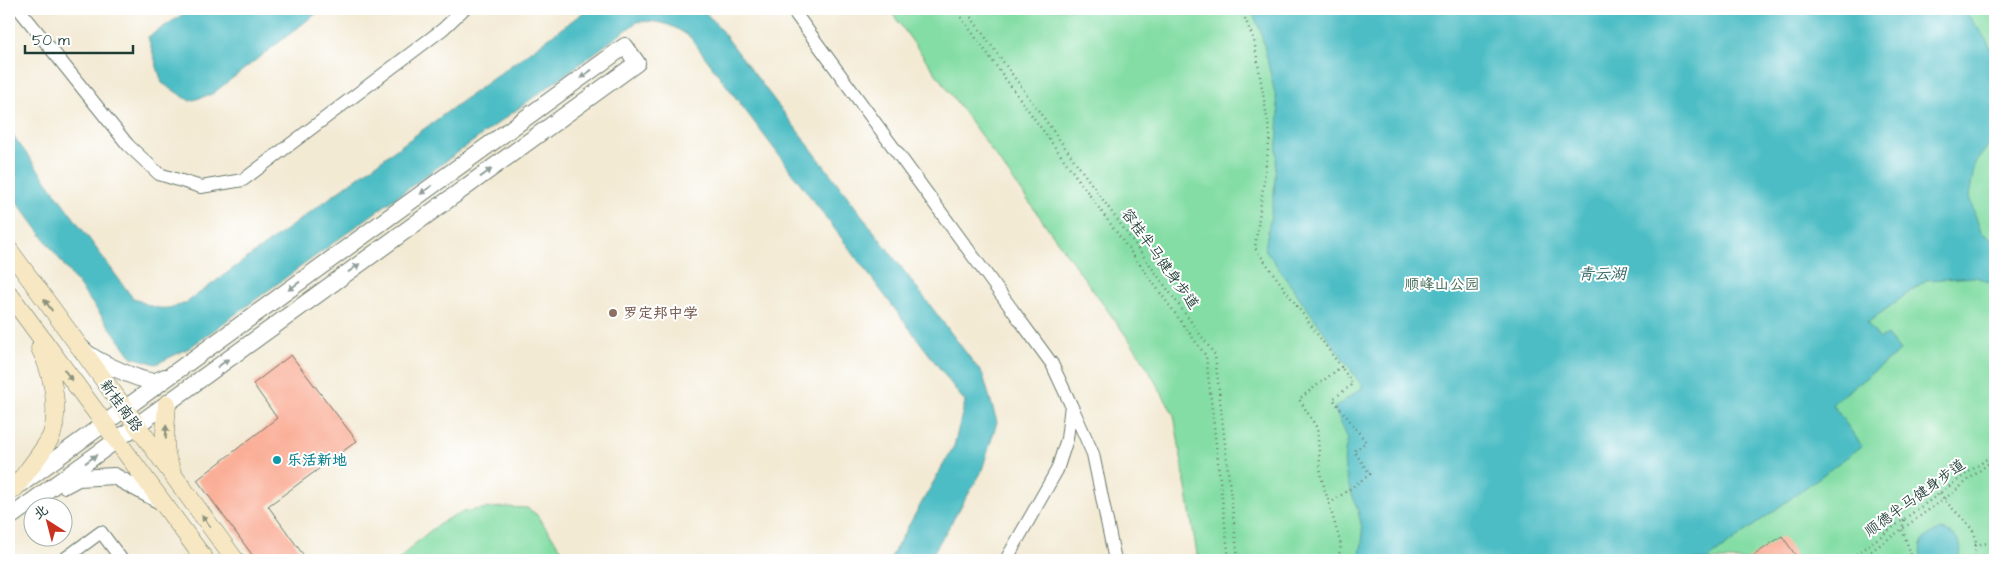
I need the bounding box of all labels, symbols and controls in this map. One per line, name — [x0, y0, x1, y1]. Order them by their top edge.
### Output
scale bar — [25, 22, 132, 54]
text: 50 m — [32, 30, 70, 51]
one-way arrow — [580, 69, 593, 80]
one-way arrow — [479, 168, 493, 178]
one-way arrow — [419, 185, 433, 195]
street label: 容桂半马健身步道 — [1116, 204, 1204, 314]
one-way arrow — [347, 263, 361, 273]
water label: 青云湖 — [1578, 263, 1628, 285]
park label: 顺峰山公园 — [1404, 274, 1480, 295]
one-way arrow — [288, 280, 301, 291]
one-way arrow — [43, 298, 53, 312]
place label: 罗定邦中学 — [623, 303, 698, 324]
marker: 罗定邦中学 — [607, 307, 619, 319]
one-way arrow — [216, 359, 229, 369]
one-way arrow — [63, 368, 74, 381]
street label: 新桂南路 — [95, 376, 147, 436]
one-way arrow — [162, 424, 170, 440]
place label: 乐活新地 — [287, 450, 347, 471]
one-way arrow — [84, 454, 98, 464]
marker: 乐活新地 — [271, 454, 283, 466]
street label: 顺德半马健身步道 — [1860, 454, 1970, 542]
north arrow — [22, 496, 72, 546]
text: 北 — [29, 500, 52, 524]
one-way arrow — [201, 514, 211, 528]

